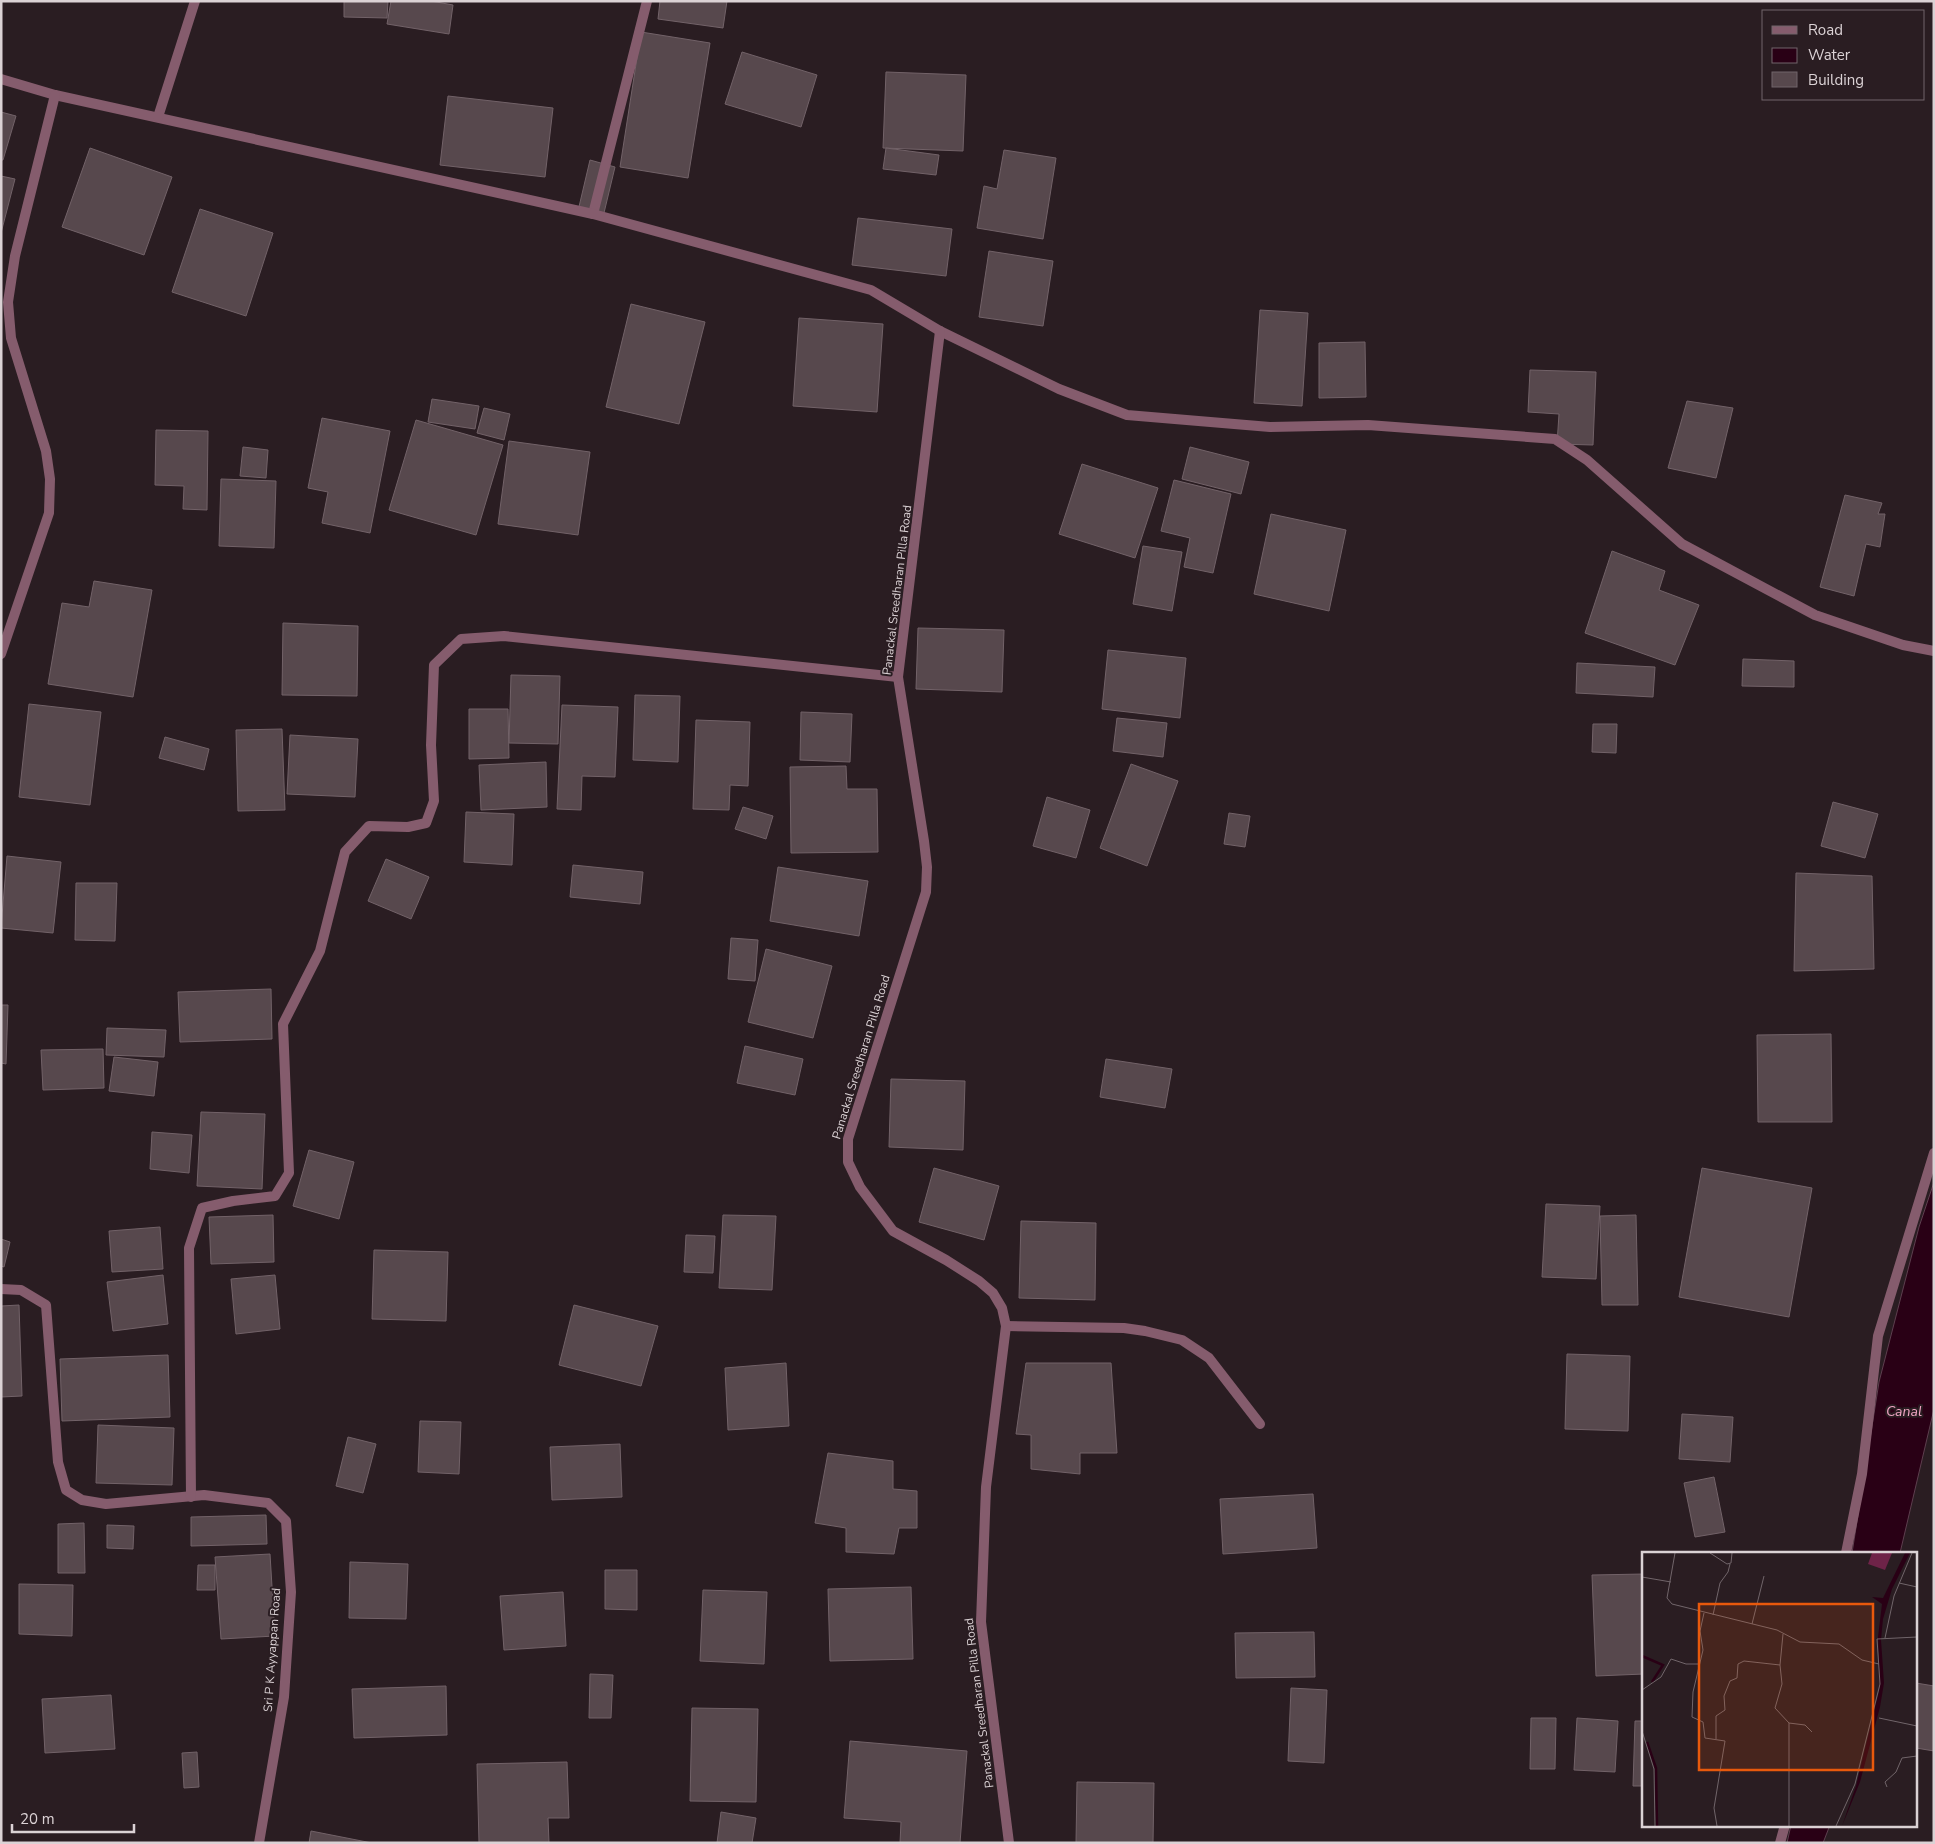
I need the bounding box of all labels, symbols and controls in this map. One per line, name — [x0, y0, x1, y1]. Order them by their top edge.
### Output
legend — [1762, 10, 1925, 100]
text: Road — [1808, 20, 1843, 40]
text: Water — [1808, 45, 1851, 65]
text: Building — [1808, 70, 1864, 90]
street label: Panackal Sreedharan Pilla Road — [879, 504, 915, 676]
street label: Panackal Sreedharan Pilla Road — [828, 973, 894, 1141]
water label: Canal — [1886, 1402, 1922, 1421]
inset map — [1642, 1552, 1918, 1826]
street label: Sri P K Ayyappan Road — [260, 1587, 284, 1713]
street label: Panackal Sreedharan Pilla Road — [961, 1617, 997, 1789]
scale bar — [12, 1802, 135, 1834]
text: 20 m — [20, 1809, 55, 1829]

